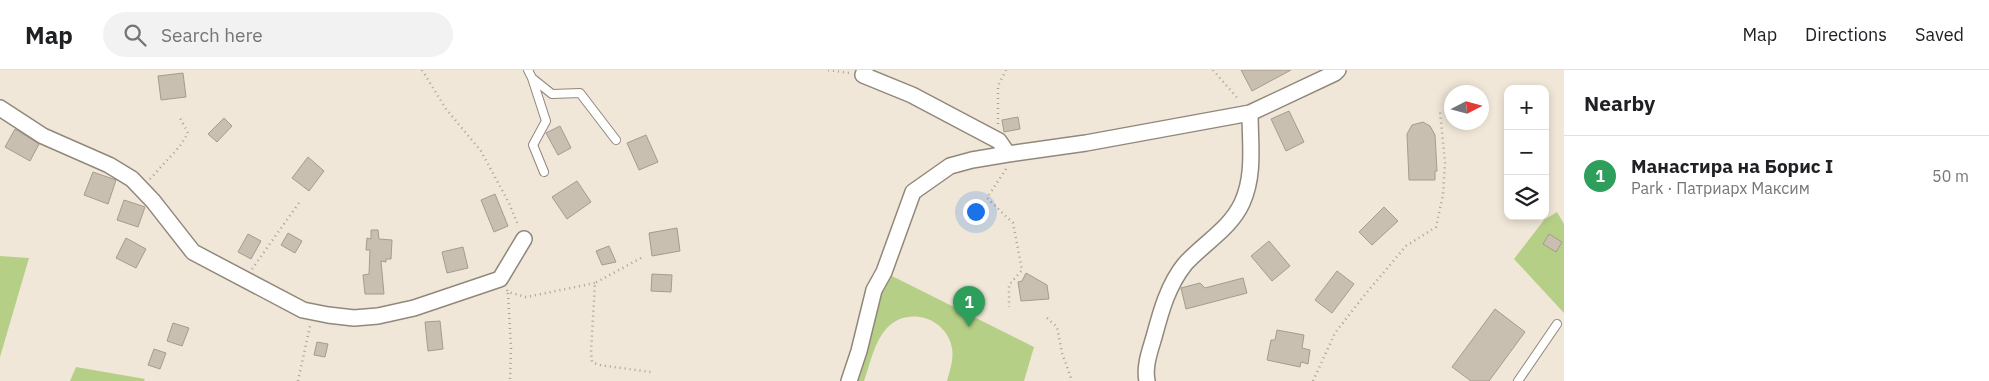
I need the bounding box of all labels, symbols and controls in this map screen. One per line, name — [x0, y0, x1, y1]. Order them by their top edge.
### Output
search box — [103, 12, 453, 57]
text: Map — [25, 19, 73, 51]
icon: search — [121, 21, 149, 49]
text: Search here — [161, 23, 263, 47]
text: Map — [1742, 23, 1777, 46]
text: Directions — [1805, 23, 1887, 46]
text: Saved — [1915, 23, 1964, 46]
north arrow — [1444, 85, 1489, 130]
map controls — [1504, 85, 1549, 220]
button: + — [1504, 85, 1549, 130]
text: Nearby — [1584, 89, 1655, 117]
button: − — [1504, 130, 1549, 175]
text: Манастира на Борис І — [1631, 154, 1833, 178]
text: 1 — [1595, 166, 1605, 186]
text: 50 m — [1932, 166, 1969, 186]
button: layers — [1504, 175, 1549, 220]
text: Park · Патриарх Максим — [1631, 178, 1810, 198]
your location — [963, 199, 989, 225]
pin: 1 — [953, 286, 985, 327]

